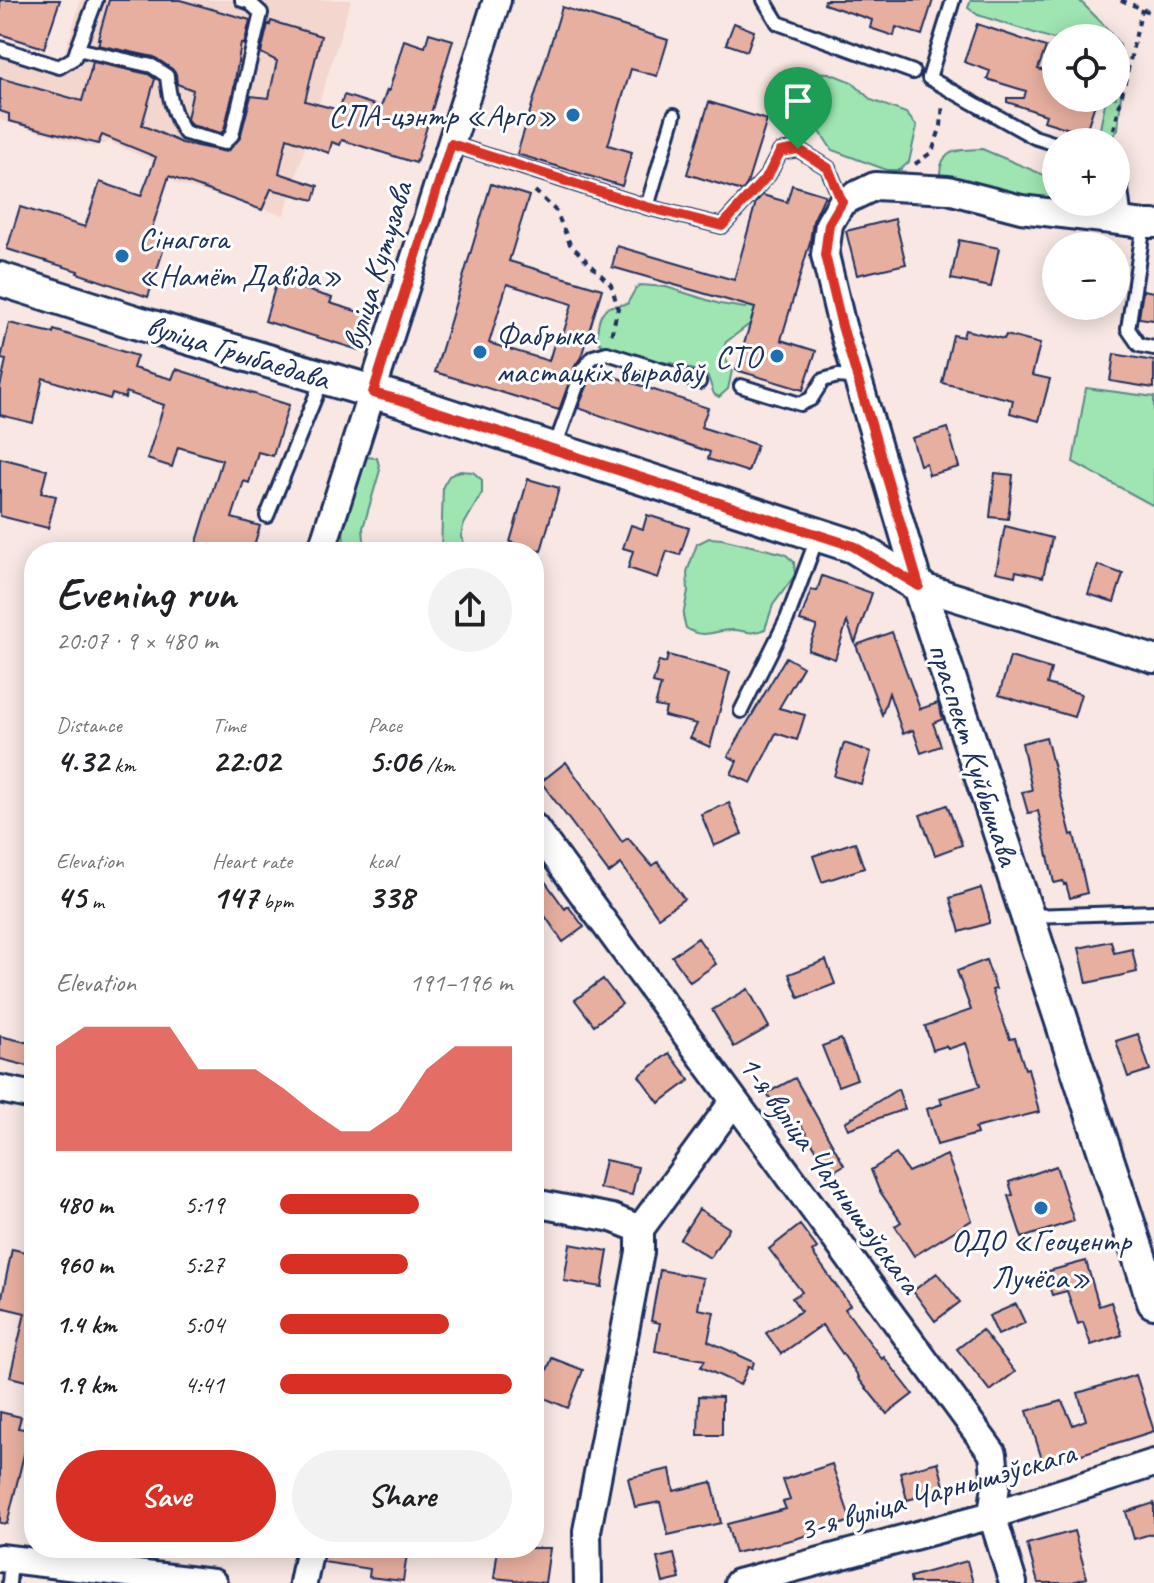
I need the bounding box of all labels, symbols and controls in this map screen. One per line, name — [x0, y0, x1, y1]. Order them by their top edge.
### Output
map controls — [1042, 24, 1130, 320]
button: locate — [1042, 24, 1130, 112]
pin — [764, 67, 832, 149]
icon: arrive — [776, 79, 820, 123]
place label: СПА-цэнтр «Арго» — [328, 95, 557, 136]
marker: СПА-цэнтр «Арго» — [564, 106, 582, 124]
button: + — [1042, 128, 1130, 216]
street label: вуліца Кутузава — [332, 175, 423, 355]
place label: Сінагога «Намёт Давіда» — [138, 218, 342, 296]
button: − — [1042, 232, 1130, 320]
marker: Сінагога «Намёт Давіда» — [113, 247, 131, 265]
street label: вуліца Грыбаедава — [141, 305, 336, 400]
place label: Фабрыка мастацкіх вырабаў — [496, 314, 706, 392]
place label: СТО — [715, 336, 764, 377]
marker: Фабрыка мастацкіх вырабаў — [471, 343, 489, 361]
marker: СТО — [768, 347, 786, 365]
text: Evening run — [56, 566, 236, 621]
button: share — [428, 568, 512, 652]
text: 20:07 · 9 × 480 m — [56, 624, 217, 657]
street label: праспект Куйбышава — [919, 638, 1030, 873]
text: Distance — [56, 711, 122, 739]
text: Time — [212, 711, 246, 739]
text: Pace — [368, 711, 402, 739]
text: 4.32 — [56, 739, 109, 782]
text: 22:02 — [212, 739, 280, 782]
text: 5:06 — [368, 739, 421, 782]
text: km — [109, 751, 135, 779]
text: /km — [421, 751, 455, 779]
text: Elevation — [56, 847, 124, 875]
text: Heart rate — [212, 847, 292, 875]
text: kcal — [368, 847, 397, 875]
text: 45 — [56, 875, 86, 918]
text: 147 — [212, 875, 258, 918]
text: 338 — [368, 875, 414, 918]
text: m — [86, 887, 104, 915]
text: bpm — [258, 887, 293, 915]
text: Elevation — [56, 966, 136, 999]
text: 191–196 m — [409, 966, 512, 999]
street label: 1-я вуліца Чарнышэўскага — [729, 1046, 932, 1303]
text: 480 m — [56, 1188, 112, 1221]
text: 5:19 — [184, 1188, 224, 1221]
marker: ОДО «Геоцентр Лучёса» — [1032, 1199, 1050, 1217]
place label: ОДО «Геоцентр Лучёса» — [951, 1220, 1133, 1298]
text: 960 m — [56, 1248, 112, 1281]
text: 5:27 — [184, 1248, 224, 1281]
text: 1.4 km — [56, 1308, 116, 1341]
text: 5:04 — [184, 1308, 224, 1341]
text: 1.9 km — [56, 1368, 116, 1401]
text: 4:41 — [184, 1368, 224, 1401]
street label: 3-я вуліца Чарнышэўскага — [794, 1431, 1082, 1550]
button: Save — [56, 1450, 276, 1542]
button: Share — [292, 1450, 512, 1542]

